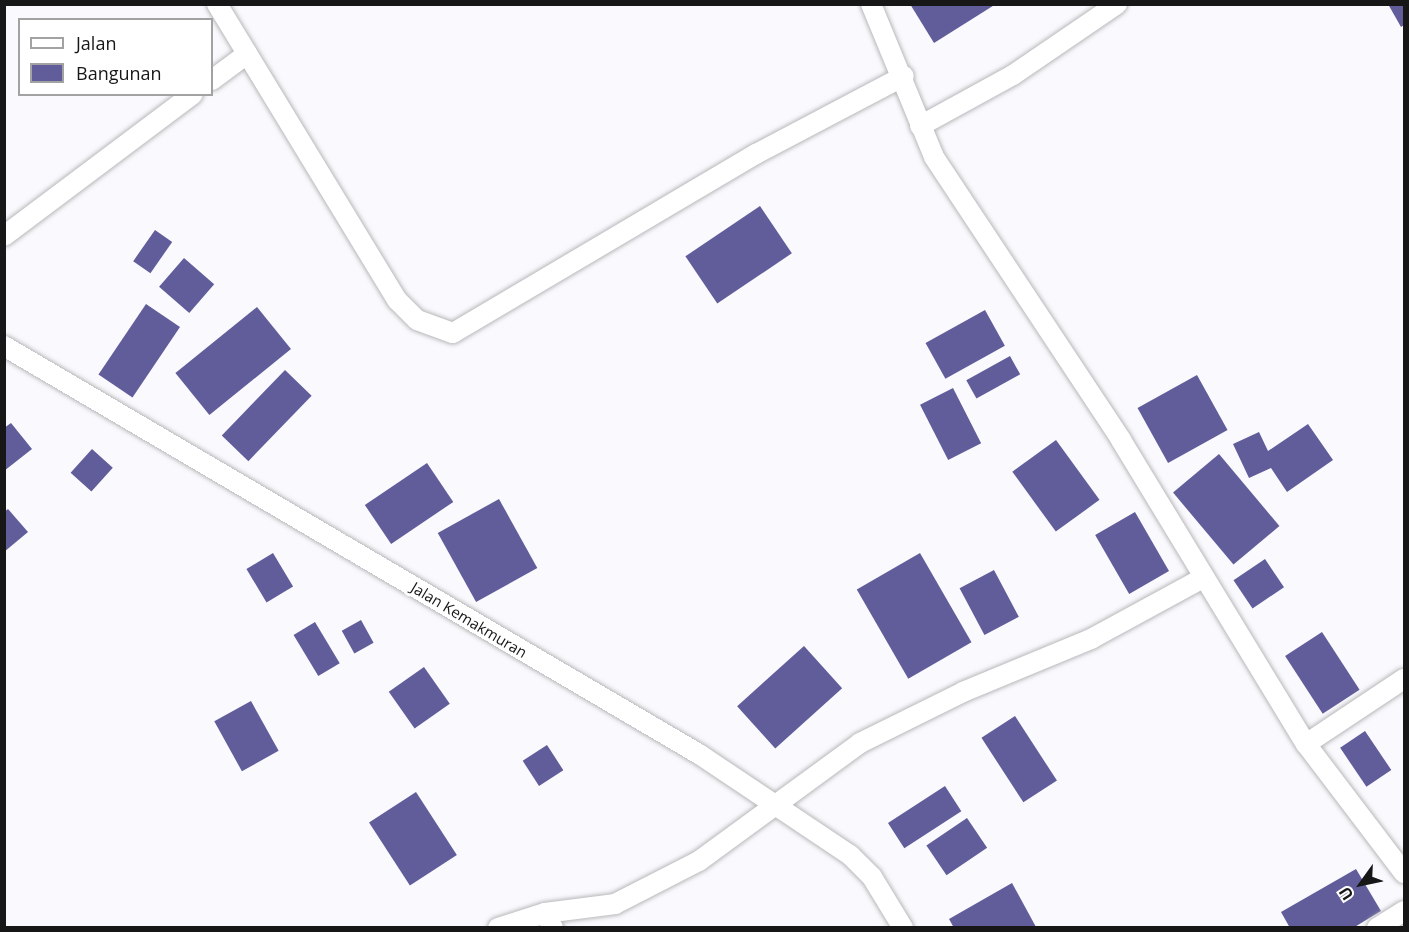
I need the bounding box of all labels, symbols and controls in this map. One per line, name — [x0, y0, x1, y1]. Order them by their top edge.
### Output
legend — [18, 18, 213, 96]
text: Jalan — [76, 31, 116, 55]
text: Bangunan — [76, 61, 162, 85]
street label: Jalan Kemakmuran — [408, 578, 530, 662]
north arrow — [1331, 854, 1391, 914]
text: U — [1333, 883, 1358, 905]

